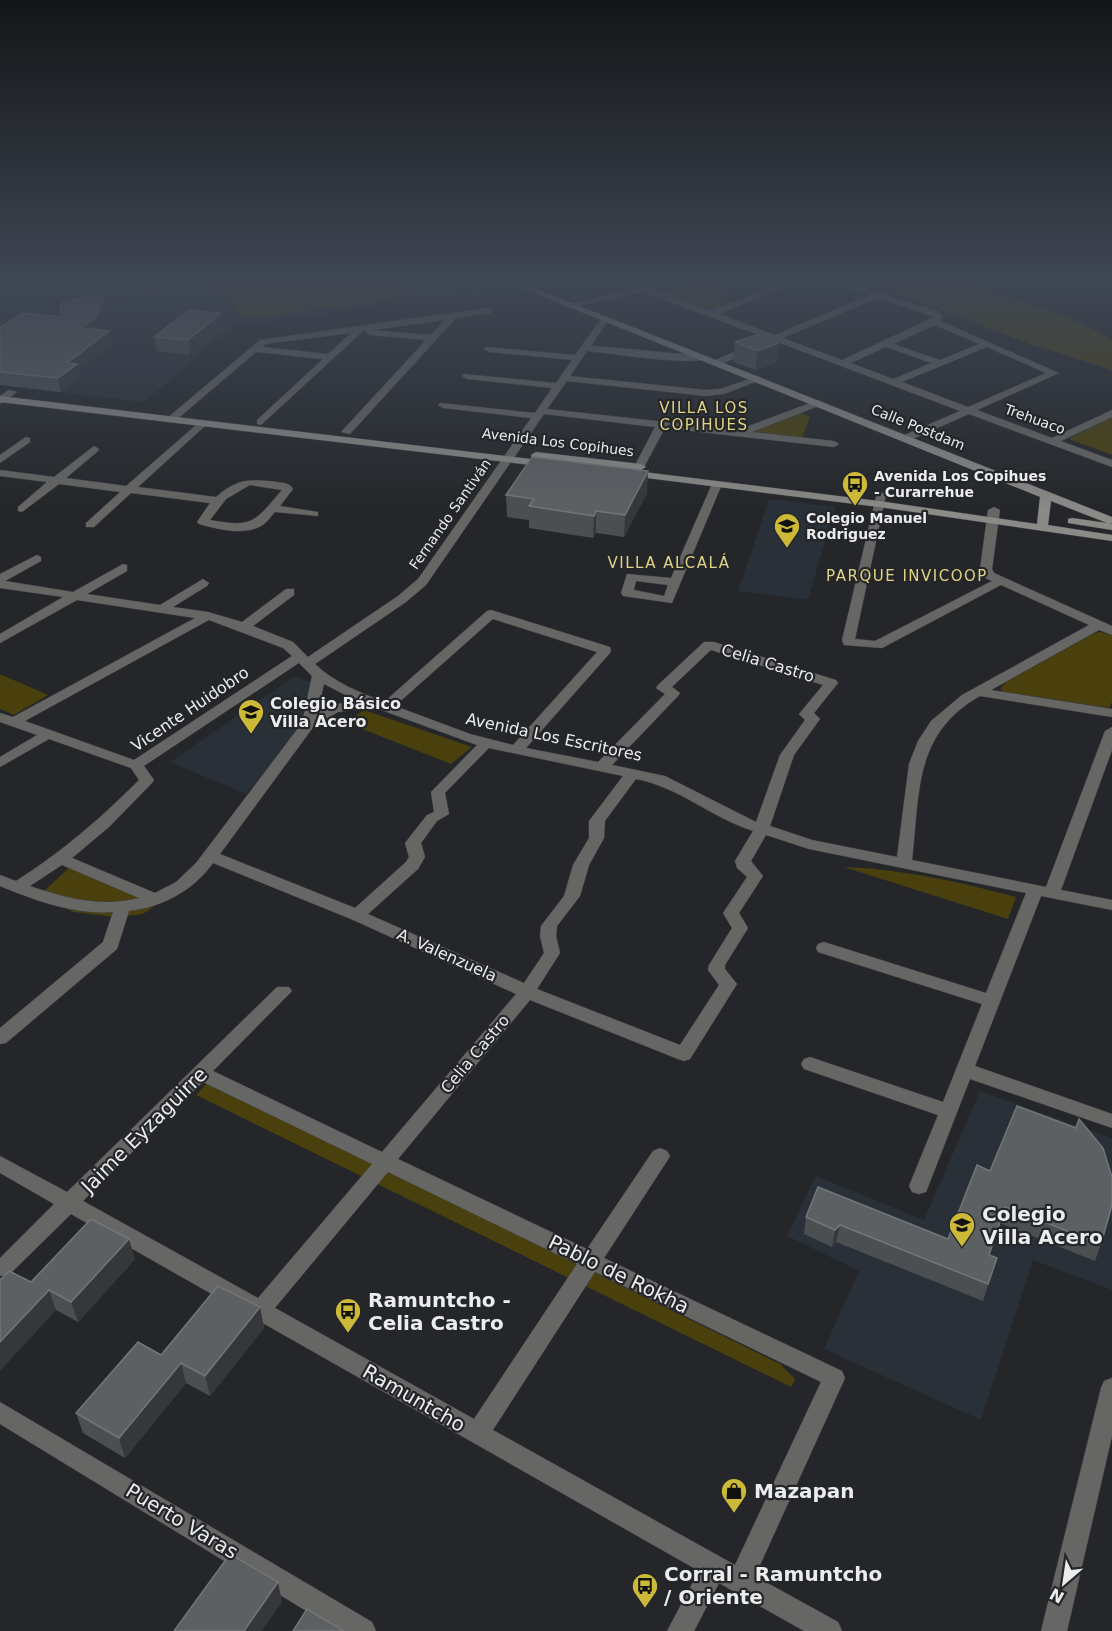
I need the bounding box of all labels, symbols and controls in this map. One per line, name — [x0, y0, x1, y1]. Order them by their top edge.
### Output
district label: VILLA LOS COPIHUES — [659, 399, 749, 434]
street label: Trehuaco — [1002, 400, 1067, 437]
street label: Calle Postdam — [869, 401, 967, 453]
street label: Avenida Los Copihues — [481, 425, 635, 459]
street label: Fernando Santiván — [406, 456, 494, 572]
place label: Avenida Los Copihues - Curarrehue — [874, 468, 1046, 500]
bus stop icon: Avenida Los Copihues - Curarrehue — [840, 469, 870, 507]
place label: Colegio Manuel Rodriguez — [806, 510, 927, 542]
school or university icon: Colegio Manuel Rodriguez — [772, 511, 802, 549]
district label: VILLA ALCALÁ — [607, 553, 731, 572]
district label: PARQUE INVICOOP — [826, 567, 988, 585]
street label: Celia Castro — [719, 640, 817, 686]
street label: Vicente Huidobro — [128, 663, 252, 755]
place label: Colegio Básico Villa Acero — [270, 694, 401, 731]
school or university icon: Colegio Básico Villa Acero — [236, 697, 266, 735]
street label: Avenida Los Escritores — [464, 709, 644, 765]
street label: A. Valenzuela — [394, 924, 500, 986]
street label: Celia Castro — [437, 1011, 513, 1097]
street label: Jaime Eyzaguirre — [75, 1062, 212, 1199]
place label: Colegio Villa Acero — [982, 1202, 1103, 1249]
school or university icon: Colegio Villa Acero — [947, 1210, 977, 1248]
street label: Pablo de Rokha — [545, 1230, 693, 1318]
place label: Ramuntcho - Celia Castro — [368, 1288, 511, 1335]
bus stop icon: Ramuntcho - Celia Castro — [333, 1296, 363, 1334]
street label: Ramuntcho — [359, 1359, 469, 1437]
shop icon: Mazapan — [719, 1476, 749, 1514]
street label: Puerto Varas — [122, 1478, 242, 1564]
place label: Mazapan — [754, 1479, 855, 1503]
north arrow — [1034, 1553, 1094, 1613]
place label: Corral - Ramuntcho / Oriente — [664, 1562, 882, 1609]
bus stop icon: Corral - Ramuntcho / Oriente — [630, 1571, 660, 1609]
text: N — [1047, 1584, 1067, 1607]

